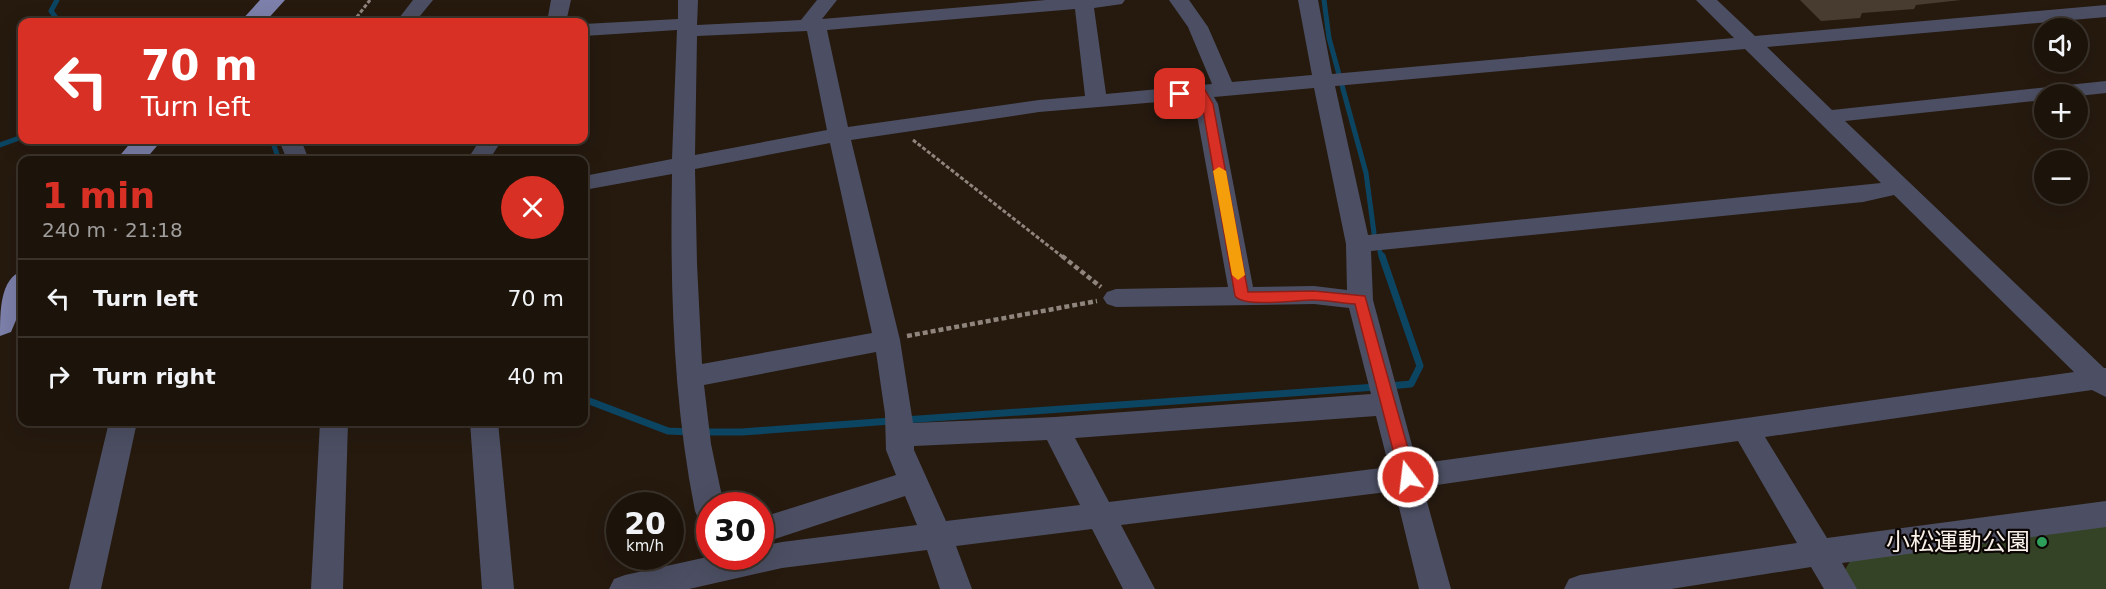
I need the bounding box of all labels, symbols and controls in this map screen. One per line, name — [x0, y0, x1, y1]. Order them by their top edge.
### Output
map controls — [2034, 18, 2088, 204]
button: sound — [2034, 18, 2088, 72]
text: 70 m — [141, 41, 258, 90]
icon: left — [42, 42, 120, 120]
pin — [1154, 68, 1205, 119]
icon: arrive — [1163, 77, 1196, 110]
button: + — [2034, 84, 2088, 138]
text: Turn left — [141, 91, 251, 122]
button: − — [2034, 150, 2088, 204]
text: 1 min — [42, 175, 155, 216]
button: close — [501, 176, 564, 239]
text: 240 m · 21:18 — [42, 218, 183, 242]
icon: left — [42, 282, 75, 315]
text: Turn left — [93, 286, 198, 311]
text: 70 m — [508, 286, 564, 311]
icon: right — [42, 360, 75, 393]
text: Turn right — [93, 364, 216, 389]
text: 40 m — [508, 364, 564, 389]
position arrow — [1376, 445, 1440, 509]
speed limit sign: 30 — [696, 492, 774, 570]
text: 20 — [624, 506, 666, 541]
place label: 小松運動公園 — [1886, 528, 2030, 556]
marker: 小松運動公園 — [2035, 535, 2049, 549]
text: km/h — [626, 537, 664, 555]

